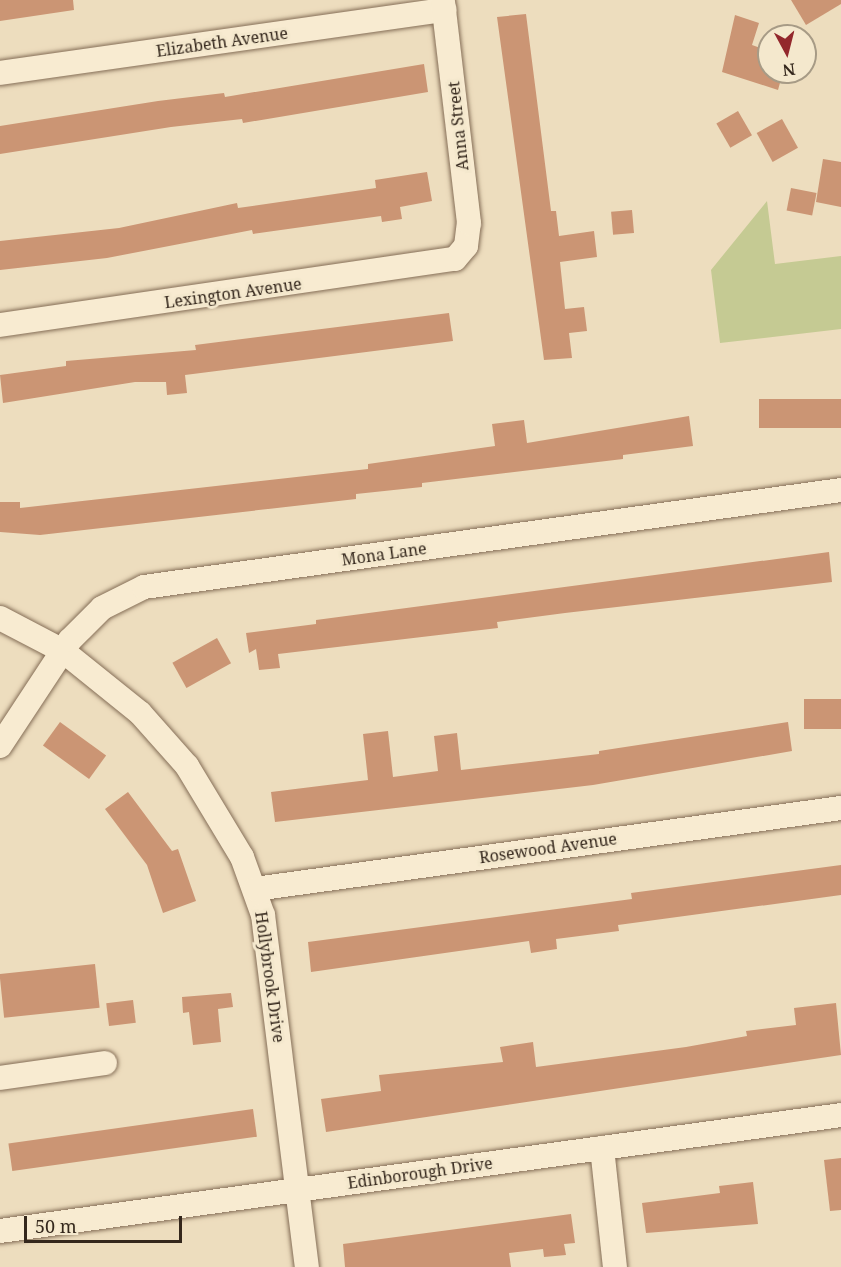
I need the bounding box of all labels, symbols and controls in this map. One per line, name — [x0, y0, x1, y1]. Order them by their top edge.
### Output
street label: Elizabeth Avenue — [155, 23, 289, 61]
north arrow — [757, 24, 817, 84]
text: N — [781, 58, 797, 82]
street label: Anna Street — [444, 80, 472, 172]
street label: Lexington Avenue — [163, 274, 303, 312]
street label: Mona Lane — [340, 539, 428, 569]
street label: Rosewood Avenue — [478, 829, 618, 867]
street label: Hollybrook Drive — [251, 910, 289, 1044]
street label: Edinborough Drive — [346, 1153, 494, 1193]
scale bar — [27, 1204, 184, 1242]
text: 50 m — [35, 1214, 77, 1238]

